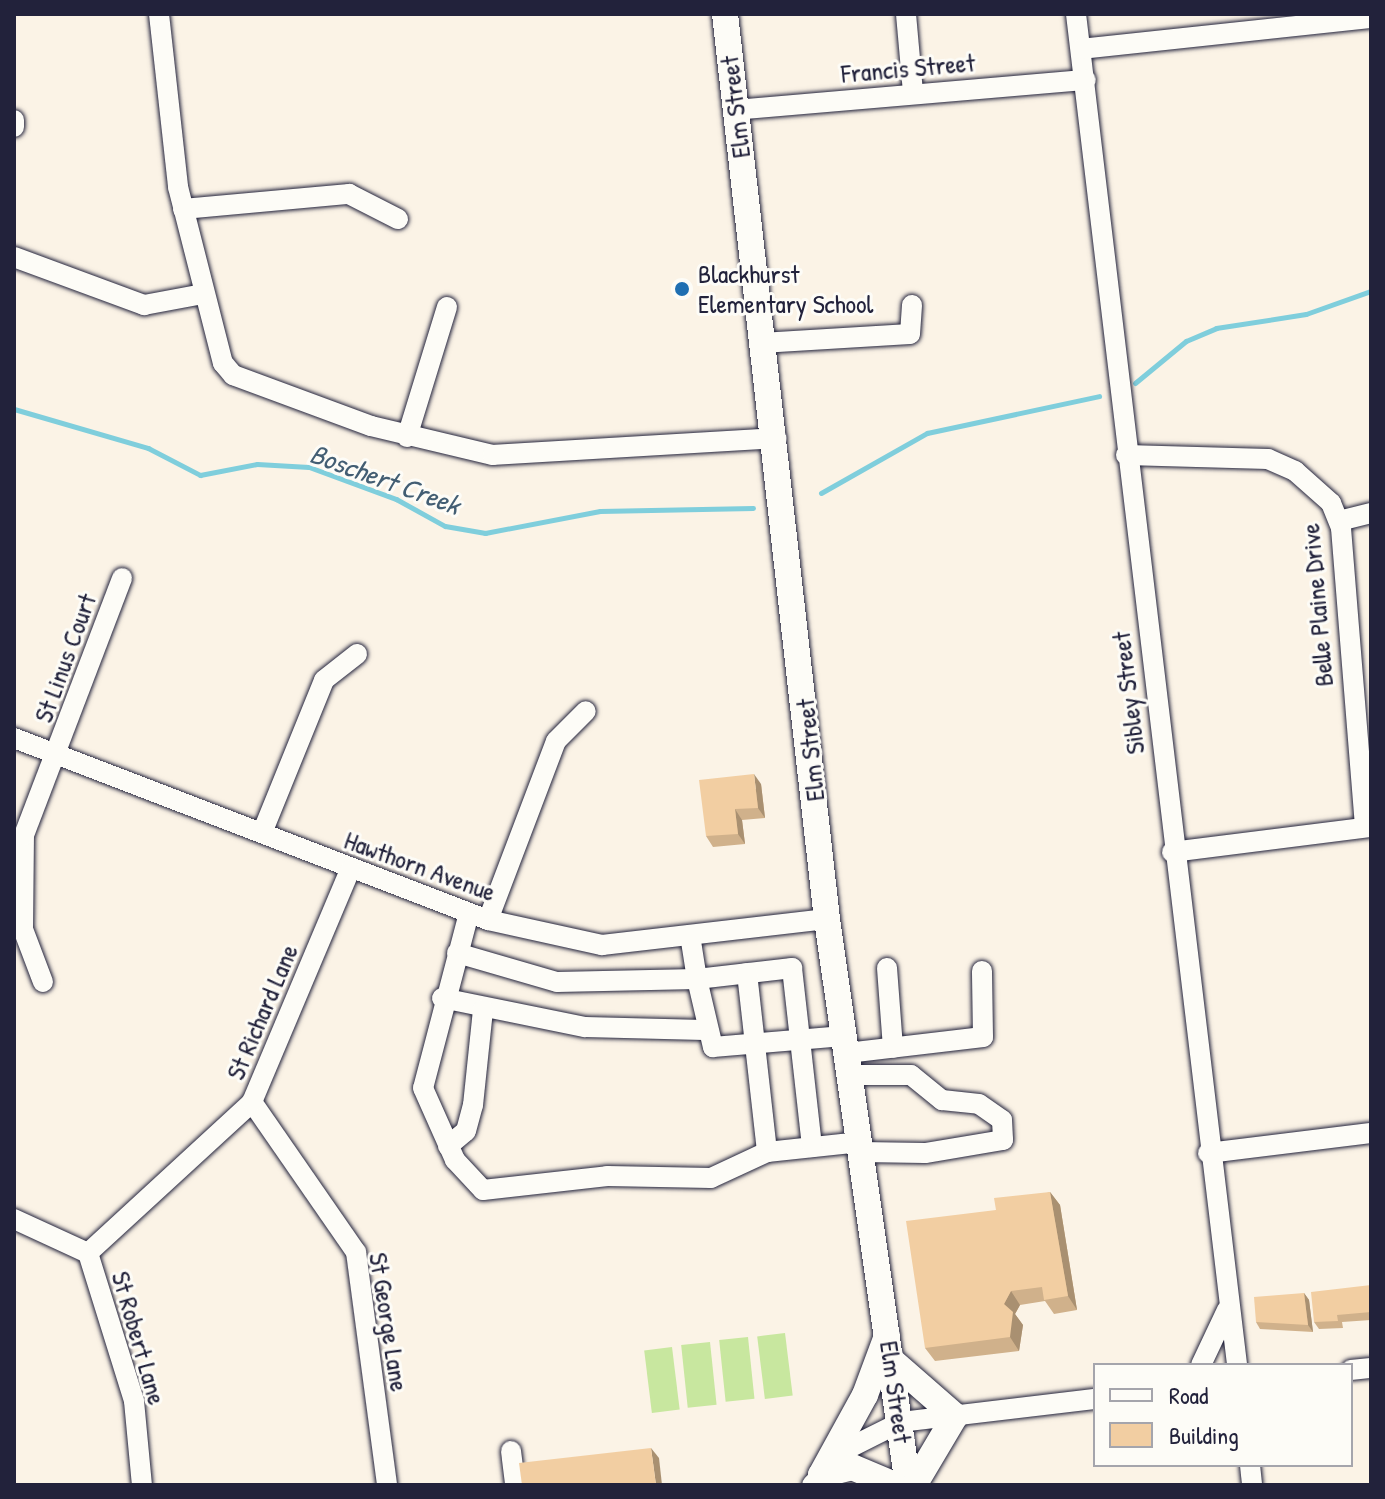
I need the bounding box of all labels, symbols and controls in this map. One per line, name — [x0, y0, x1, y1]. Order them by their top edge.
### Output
street label: Francis Street — [840, 47, 976, 89]
street label: Elm Street — [713, 54, 757, 160]
place label: Blackhurst Elementary School — [698, 258, 873, 320]
marker: Blackhurst Elementary School — [673, 280, 691, 298]
water label: Boschert Creek — [306, 436, 464, 522]
street label: Belle Plaine Drive — [1294, 522, 1340, 688]
street label: St Linus Court — [27, 589, 103, 727]
street label: Sibley Street — [1105, 630, 1151, 756]
street label: Elm Street — [789, 697, 831, 803]
street label: Hawthorn Avenue — [340, 824, 500, 908]
street label: St Richard Lane — [220, 940, 304, 1084]
street label: St George Lane — [363, 1250, 415, 1394]
street label: St Robert Lane — [105, 1268, 173, 1408]
street label: Elm Street — [873, 1339, 919, 1445]
legend — [1093, 1363, 1353, 1467]
text: Road — [1169, 1379, 1208, 1411]
text: Building — [1169, 1419, 1239, 1451]

